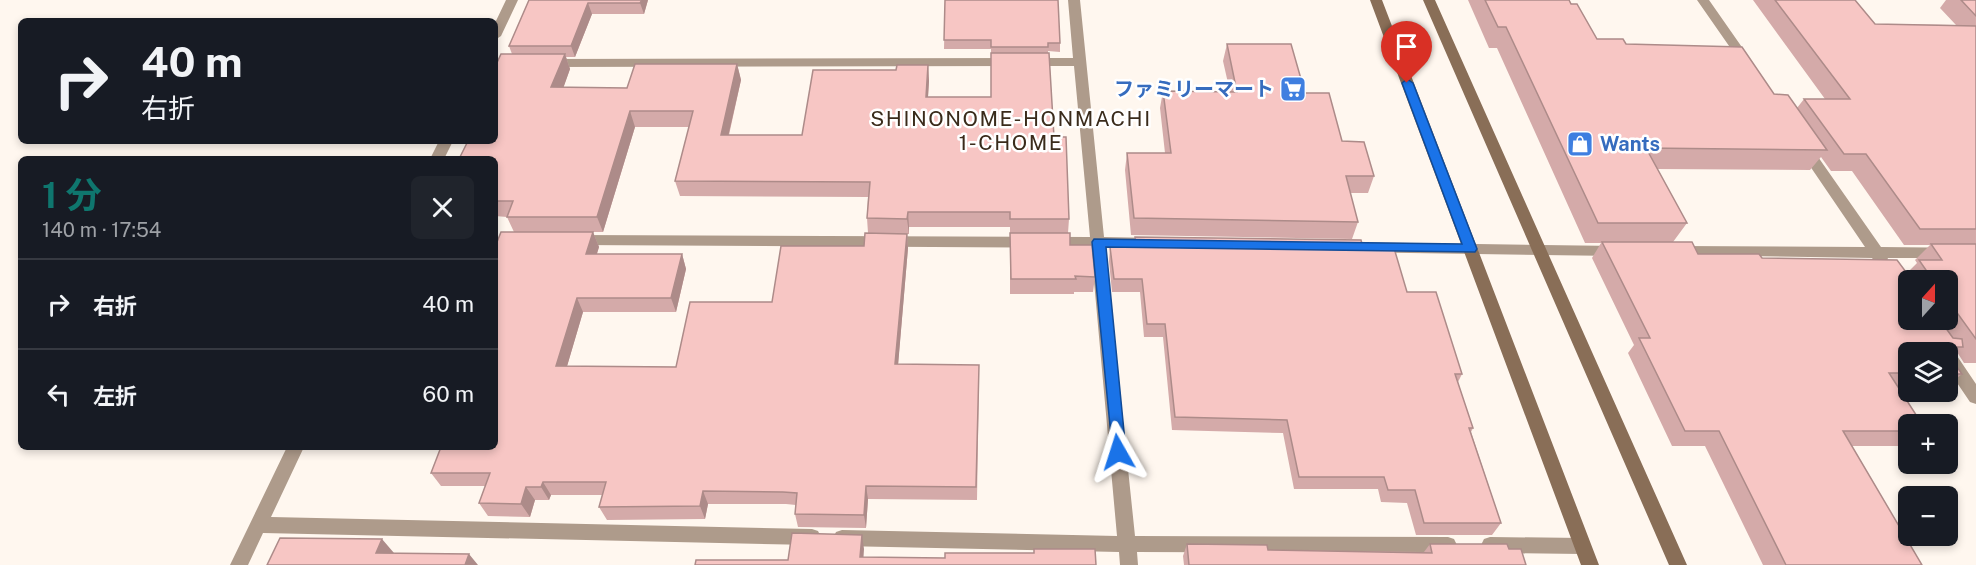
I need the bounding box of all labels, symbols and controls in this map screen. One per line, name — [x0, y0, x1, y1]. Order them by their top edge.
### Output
pin — [1381, 21, 1432, 83]
icon: arrive — [1390, 30, 1423, 63]
text: 40 m — [141, 37, 243, 86]
icon: right — [42, 42, 120, 120]
supermarket icon: ファミリーマート — [1278, 74, 1308, 104]
place label: ファミリーマート — [1114, 77, 1274, 101]
text: 右折 — [141, 92, 195, 124]
district label: SHINONOME-HONMACHI 1-CHOME — [870, 106, 1152, 155]
shop icon: Wants — [1565, 129, 1595, 159]
place label: Wants — [1600, 132, 1660, 156]
text: 1 分 — [42, 174, 102, 216]
button: close — [411, 176, 474, 239]
text: 140 m · 17:54 — [42, 218, 161, 242]
north arrow — [1898, 270, 1958, 330]
map controls — [1898, 270, 1958, 546]
icon: right — [42, 288, 75, 321]
text: 40 m — [422, 291, 474, 317]
text: 右折 — [93, 293, 137, 319]
button: layers — [1898, 342, 1958, 402]
icon: left — [42, 378, 75, 411]
text: 60 m — [423, 381, 474, 407]
text: 左折 — [93, 383, 137, 409]
button: + — [1898, 414, 1958, 474]
position arrow — [1086, 420, 1150, 484]
button: − — [1898, 486, 1958, 546]

